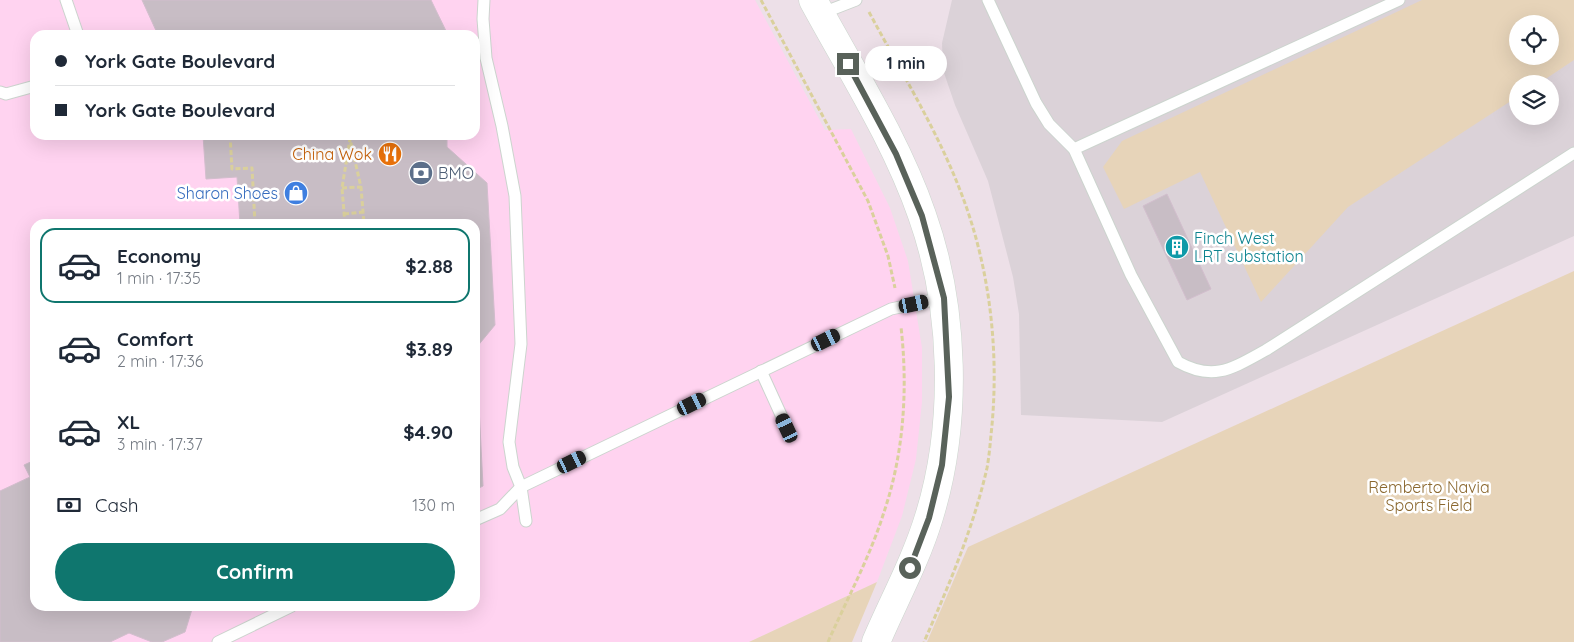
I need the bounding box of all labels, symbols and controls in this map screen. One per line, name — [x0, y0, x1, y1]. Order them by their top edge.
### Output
map controls — [1509, 15, 1559, 125]
button: locate — [1509, 15, 1559, 65]
callout: 1 min — [866, 46, 948, 82]
text: York Gate Boulevard — [85, 49, 275, 73]
route end — [837, 53, 859, 75]
text: 1 min — [887, 53, 925, 73]
button: layers — [1509, 75, 1559, 125]
text: York Gate Boulevard — [85, 98, 275, 122]
restaurant icon: China Wok — [377, 141, 403, 167]
place label: China Wok — [292, 144, 372, 164]
bank icon: BMO — [408, 160, 434, 186]
place label: BMO — [438, 163, 474, 183]
shop icon: Sharon Shoes — [283, 180, 309, 206]
place label: Sharon Shoes — [177, 183, 278, 203]
place label: Finch West LRT substation — [1194, 228, 1304, 266]
building icon: Finch West LRT substation — [1164, 234, 1190, 260]
icon: car — [57, 243, 102, 288]
text: Economy — [117, 244, 201, 268]
text: $2.88 — [405, 254, 453, 278]
text: 1 min · 17:35 — [117, 268, 201, 288]
car — [897, 294, 930, 314]
icon: car — [57, 326, 102, 371]
text: Comfort — [117, 327, 194, 351]
car — [809, 327, 842, 353]
text: $3.89 — [406, 337, 453, 361]
text: 2 min · 17:36 — [117, 351, 203, 371]
car — [675, 391, 708, 417]
icon: car — [57, 409, 102, 454]
text: XL — [117, 410, 140, 434]
car — [773, 411, 800, 445]
text: $4.90 — [403, 420, 453, 444]
text: 3 min · 17:37 — [117, 434, 203, 454]
car — [555, 449, 588, 475]
park label: Remberto Navia Sports Field — [1368, 477, 1490, 515]
icon: cash — [55, 491, 83, 519]
text: Cash — [95, 493, 139, 517]
text: 130 m — [412, 495, 455, 515]
button: Confirm — [55, 543, 455, 601]
route start — [899, 557, 921, 579]

